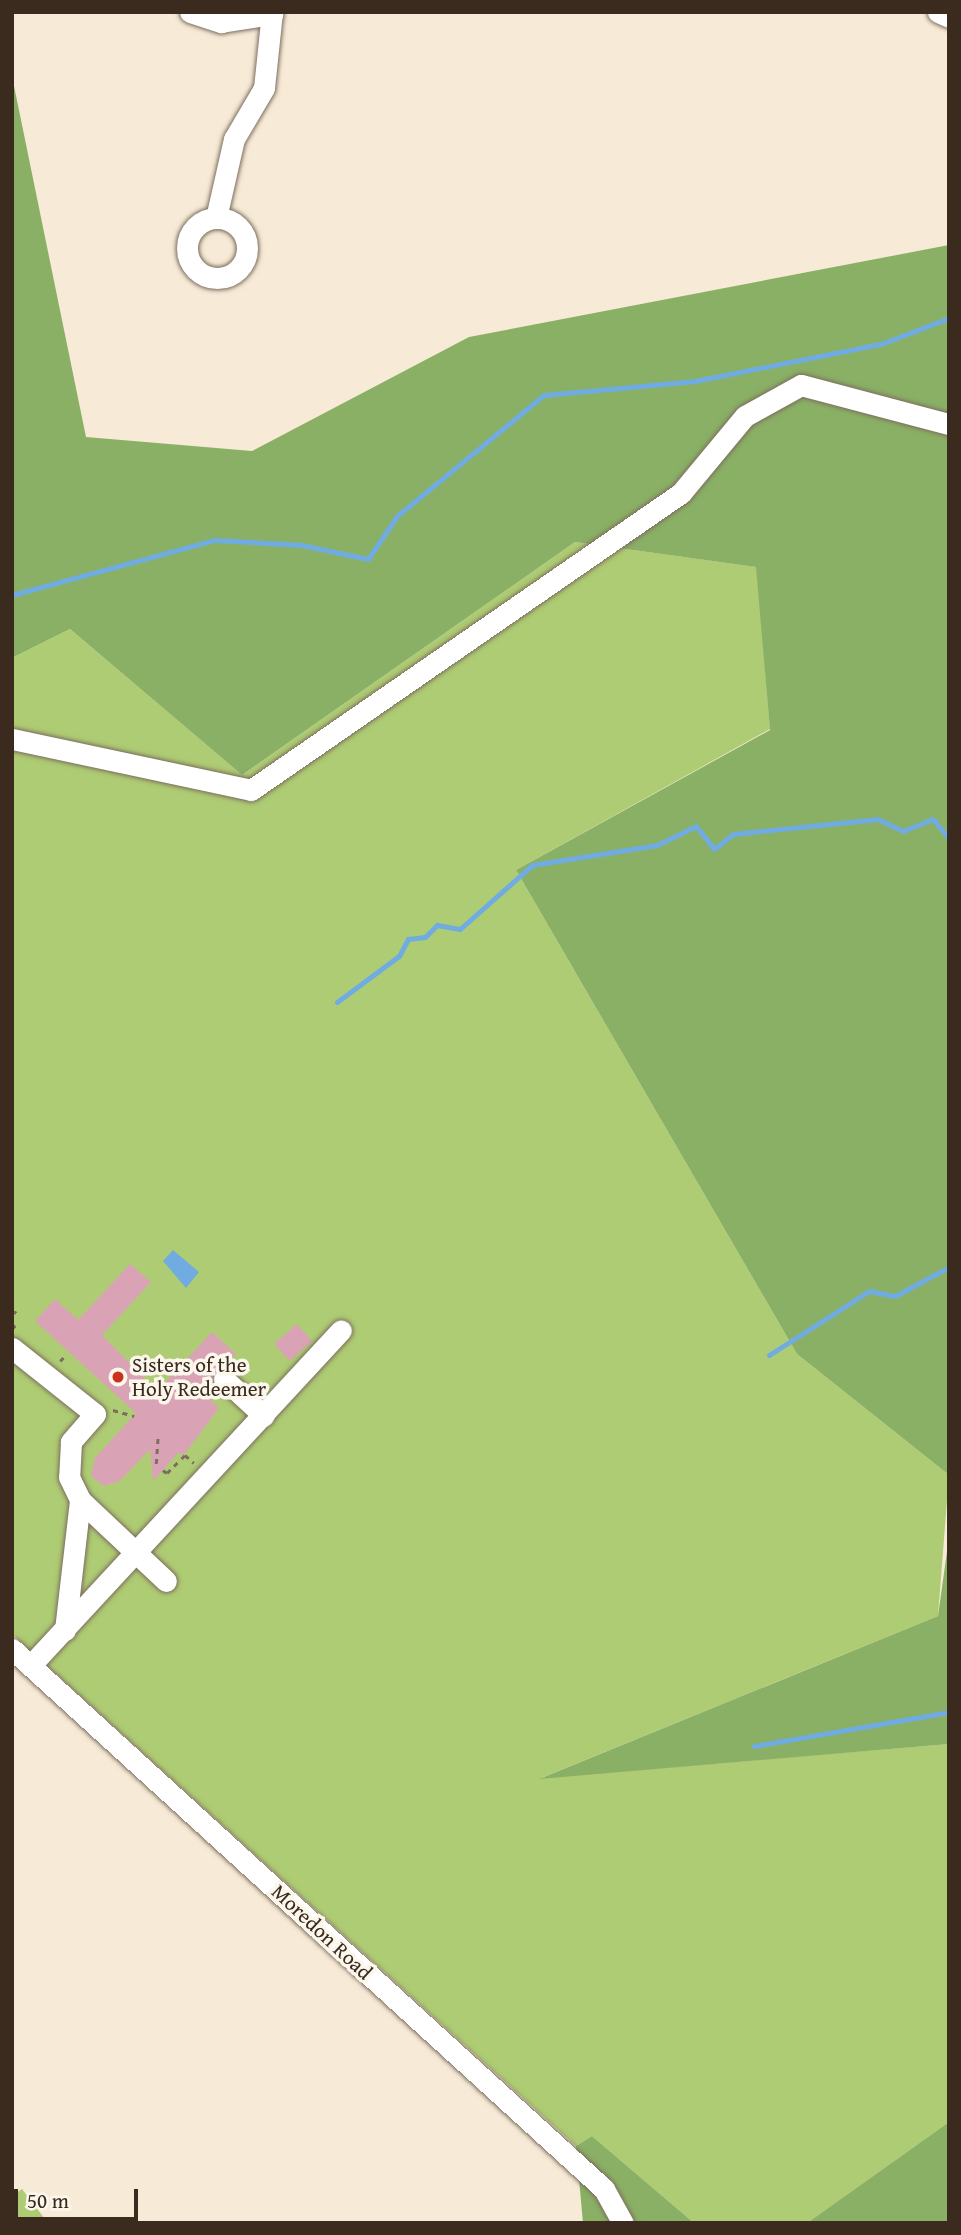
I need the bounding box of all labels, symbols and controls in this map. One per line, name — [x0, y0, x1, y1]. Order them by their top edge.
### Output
place label: Sisters of the Holy Redeemer — [132, 1352, 266, 1402]
marker: Sisters of the Holy Redeemer — [110, 1369, 126, 1385]
street label: Moredon Road — [266, 1879, 378, 1985]
scale bar — [18, 2176, 142, 2220]
text: 50 m — [27, 2185, 69, 2216]

